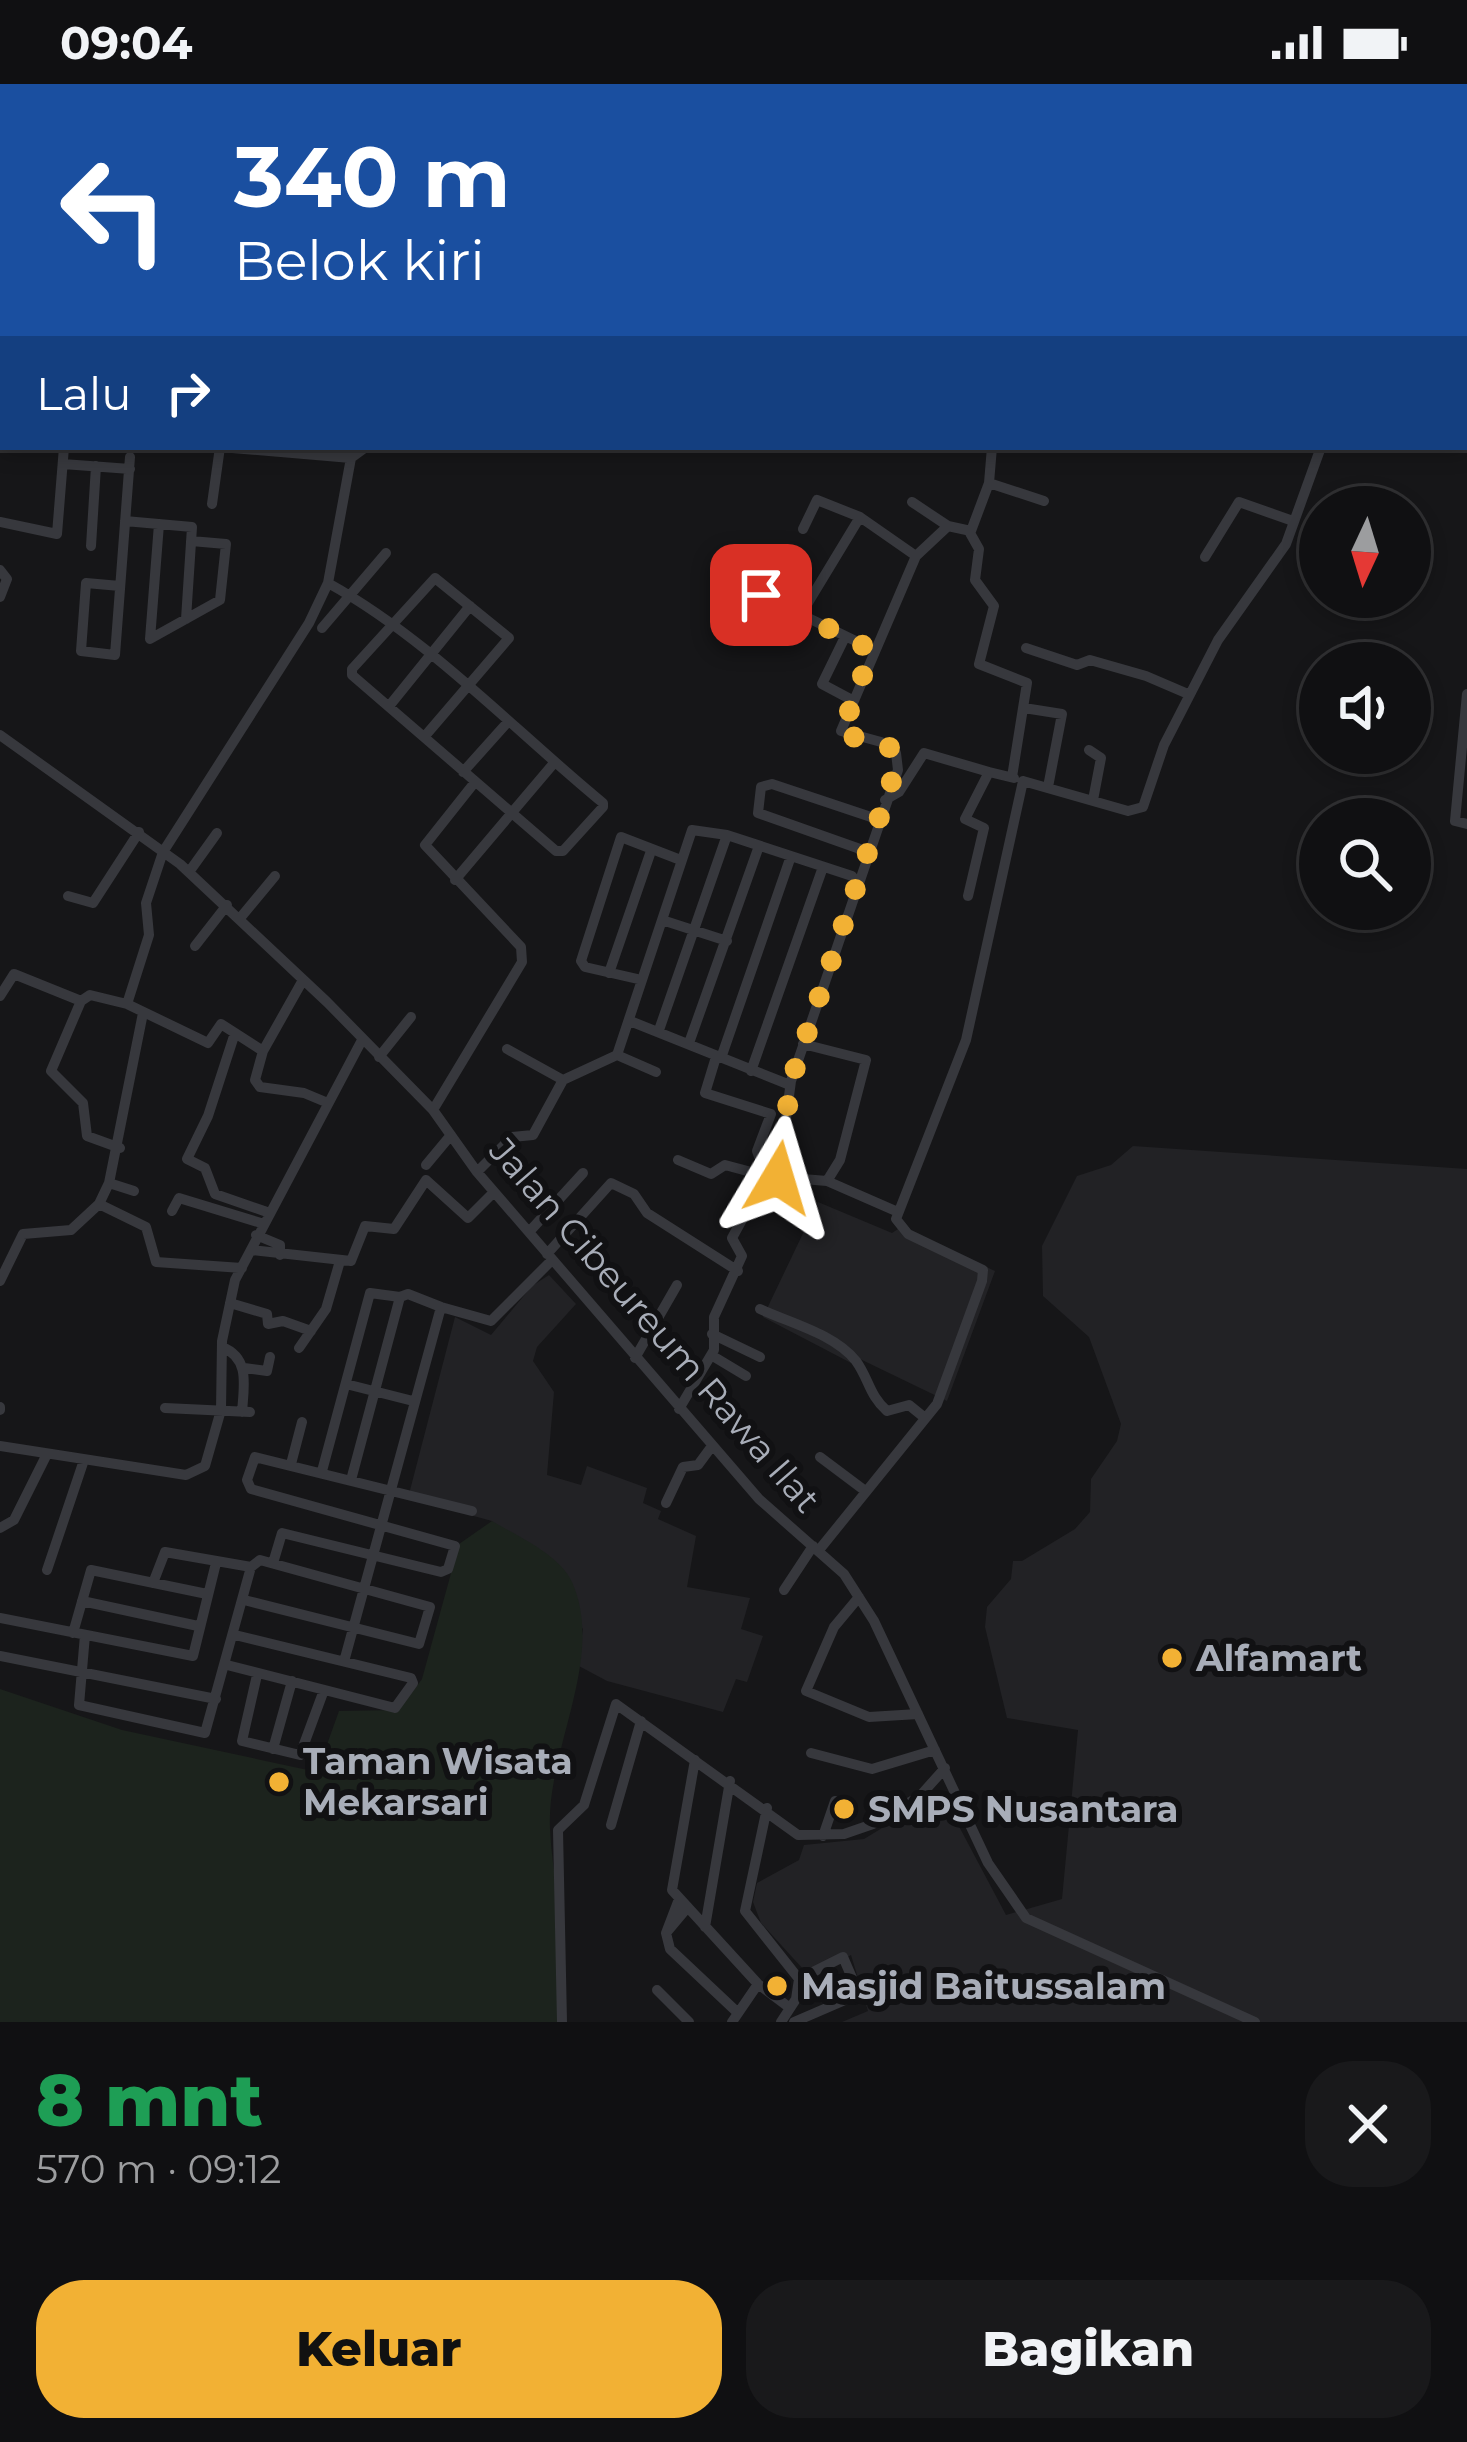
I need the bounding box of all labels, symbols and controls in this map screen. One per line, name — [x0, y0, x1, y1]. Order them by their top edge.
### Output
text: 09:04 — [60, 15, 193, 70]
text: 340 m — [234, 126, 511, 228]
icon: left — [36, 132, 192, 288]
text: Belok kiri — [234, 228, 485, 294]
icon: right — [155, 360, 221, 426]
text: Lalu — [36, 366, 131, 421]
north arrow — [1299, 486, 1431, 618]
map controls — [1299, 486, 1431, 930]
pin — [710, 544, 812, 646]
icon: arrive — [728, 562, 794, 628]
button: sound — [1299, 642, 1431, 774]
button: search — [1299, 798, 1431, 930]
position arrow — [715, 1115, 841, 1241]
street label: Jalan Cibeureum Rawa Ilat — [480, 1128, 830, 1521]
place label: Alfamart — [1195, 1636, 1362, 1680]
marker: Alfamart — [1159, 1645, 1185, 1671]
place label: Taman Wisata Mekarsari — [303, 1739, 573, 1824]
marker: Taman Wisata Mekarsari — [266, 1769, 292, 1795]
place label: SMPS Nusantara — [868, 1787, 1178, 1831]
marker: SMPS Nusantara — [831, 1796, 857, 1822]
place label: Masjid Baitussalam — [801, 1964, 1166, 2008]
marker: Masjid Baitussalam — [764, 1973, 790, 1999]
text: 8 mnt — [36, 2056, 263, 2144]
button: close — [1305, 2061, 1431, 2187]
text: 570 m · 09:12 — [36, 2145, 281, 2193]
button: Keluar — [36, 2280, 722, 2418]
button: Bagikan — [746, 2280, 1431, 2418]

